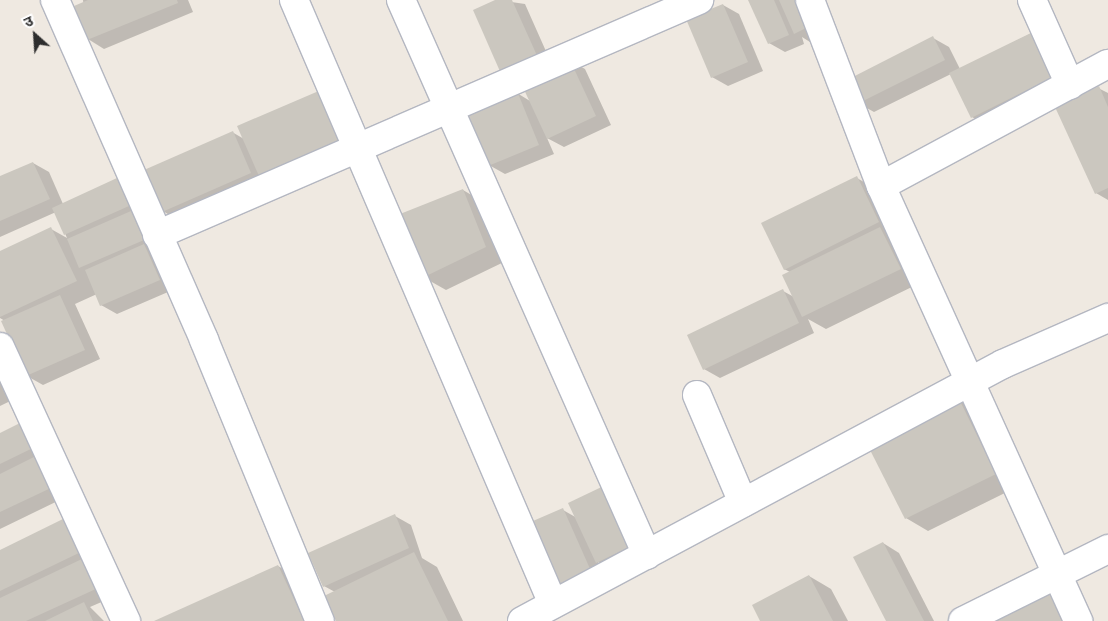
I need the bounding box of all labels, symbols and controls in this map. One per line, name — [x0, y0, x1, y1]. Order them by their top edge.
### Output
north arrow — [10, 10, 60, 60]
text: उ — [21, 12, 36, 31]

